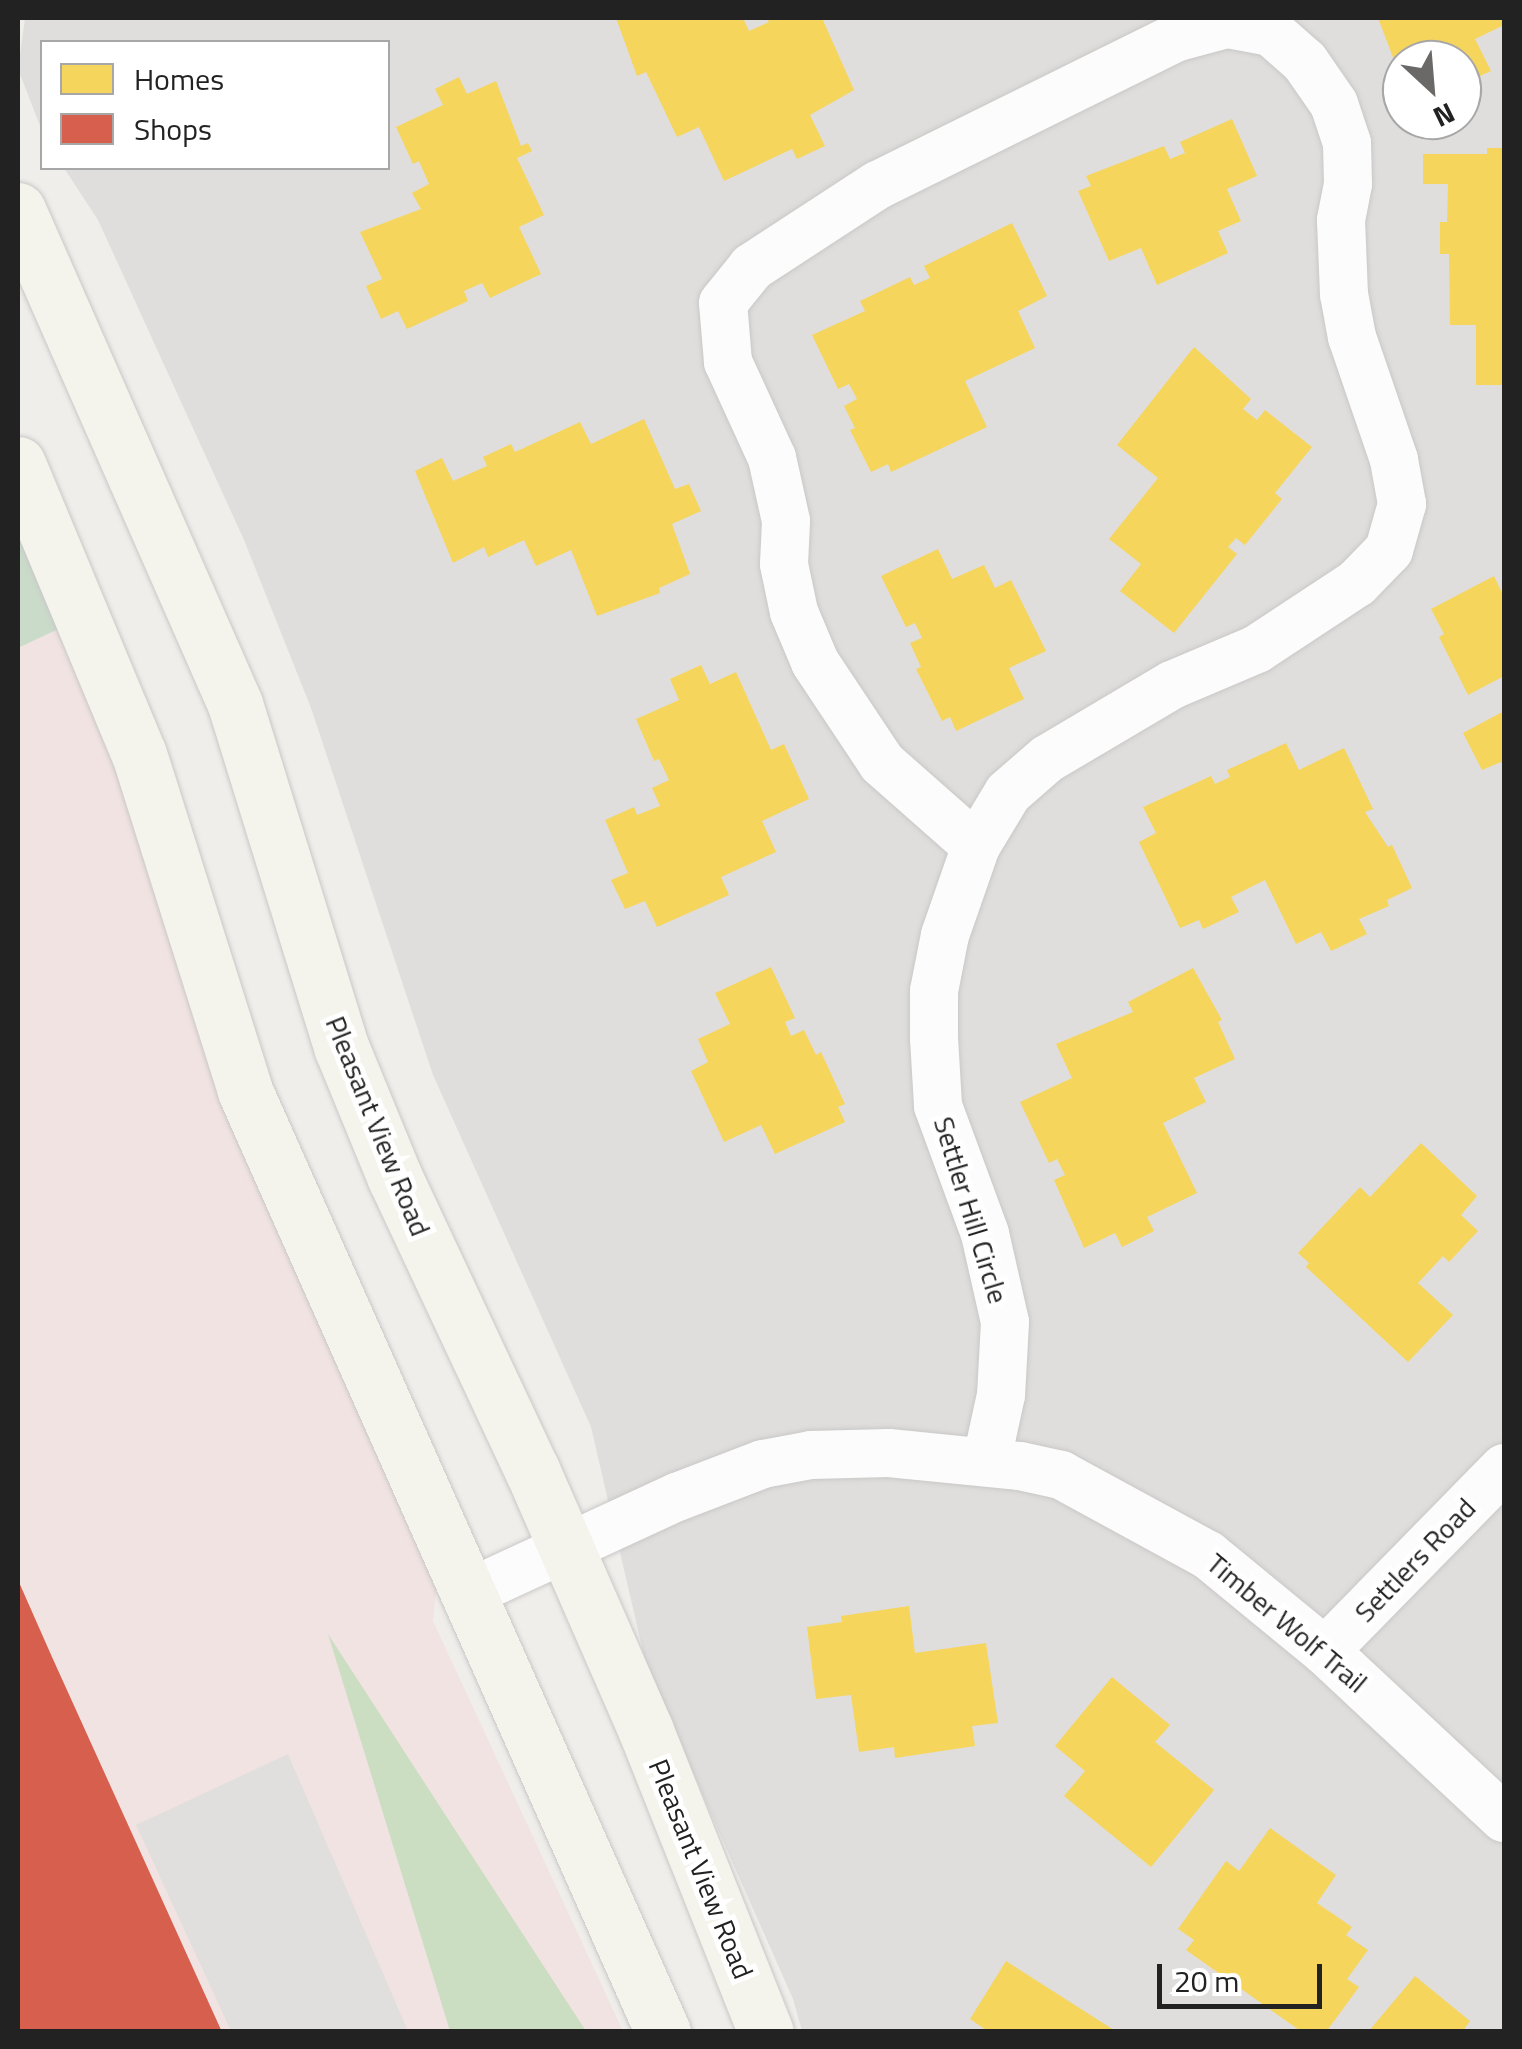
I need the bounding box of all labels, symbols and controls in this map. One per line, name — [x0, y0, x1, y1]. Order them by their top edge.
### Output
legend — [40, 40, 390, 170]
north arrow — [1382, 40, 1482, 140]
text: Homes — [134, 56, 224, 102]
text: N — [1426, 92, 1463, 139]
text: Shops — [134, 106, 212, 152]
street label: Pleasant View Road — [319, 1011, 437, 1241]
street label: Settler Hill Circle — [927, 1113, 1015, 1307]
street label: Settlers Road — [1348, 1491, 1482, 1629]
street label: Timber Wolf Trail — [1200, 1546, 1374, 1700]
street label: Pleasant View Road — [642, 1754, 760, 1984]
scale bar — [1162, 1944, 1327, 2006]
text: 20 m — [1174, 1958, 1239, 2004]

